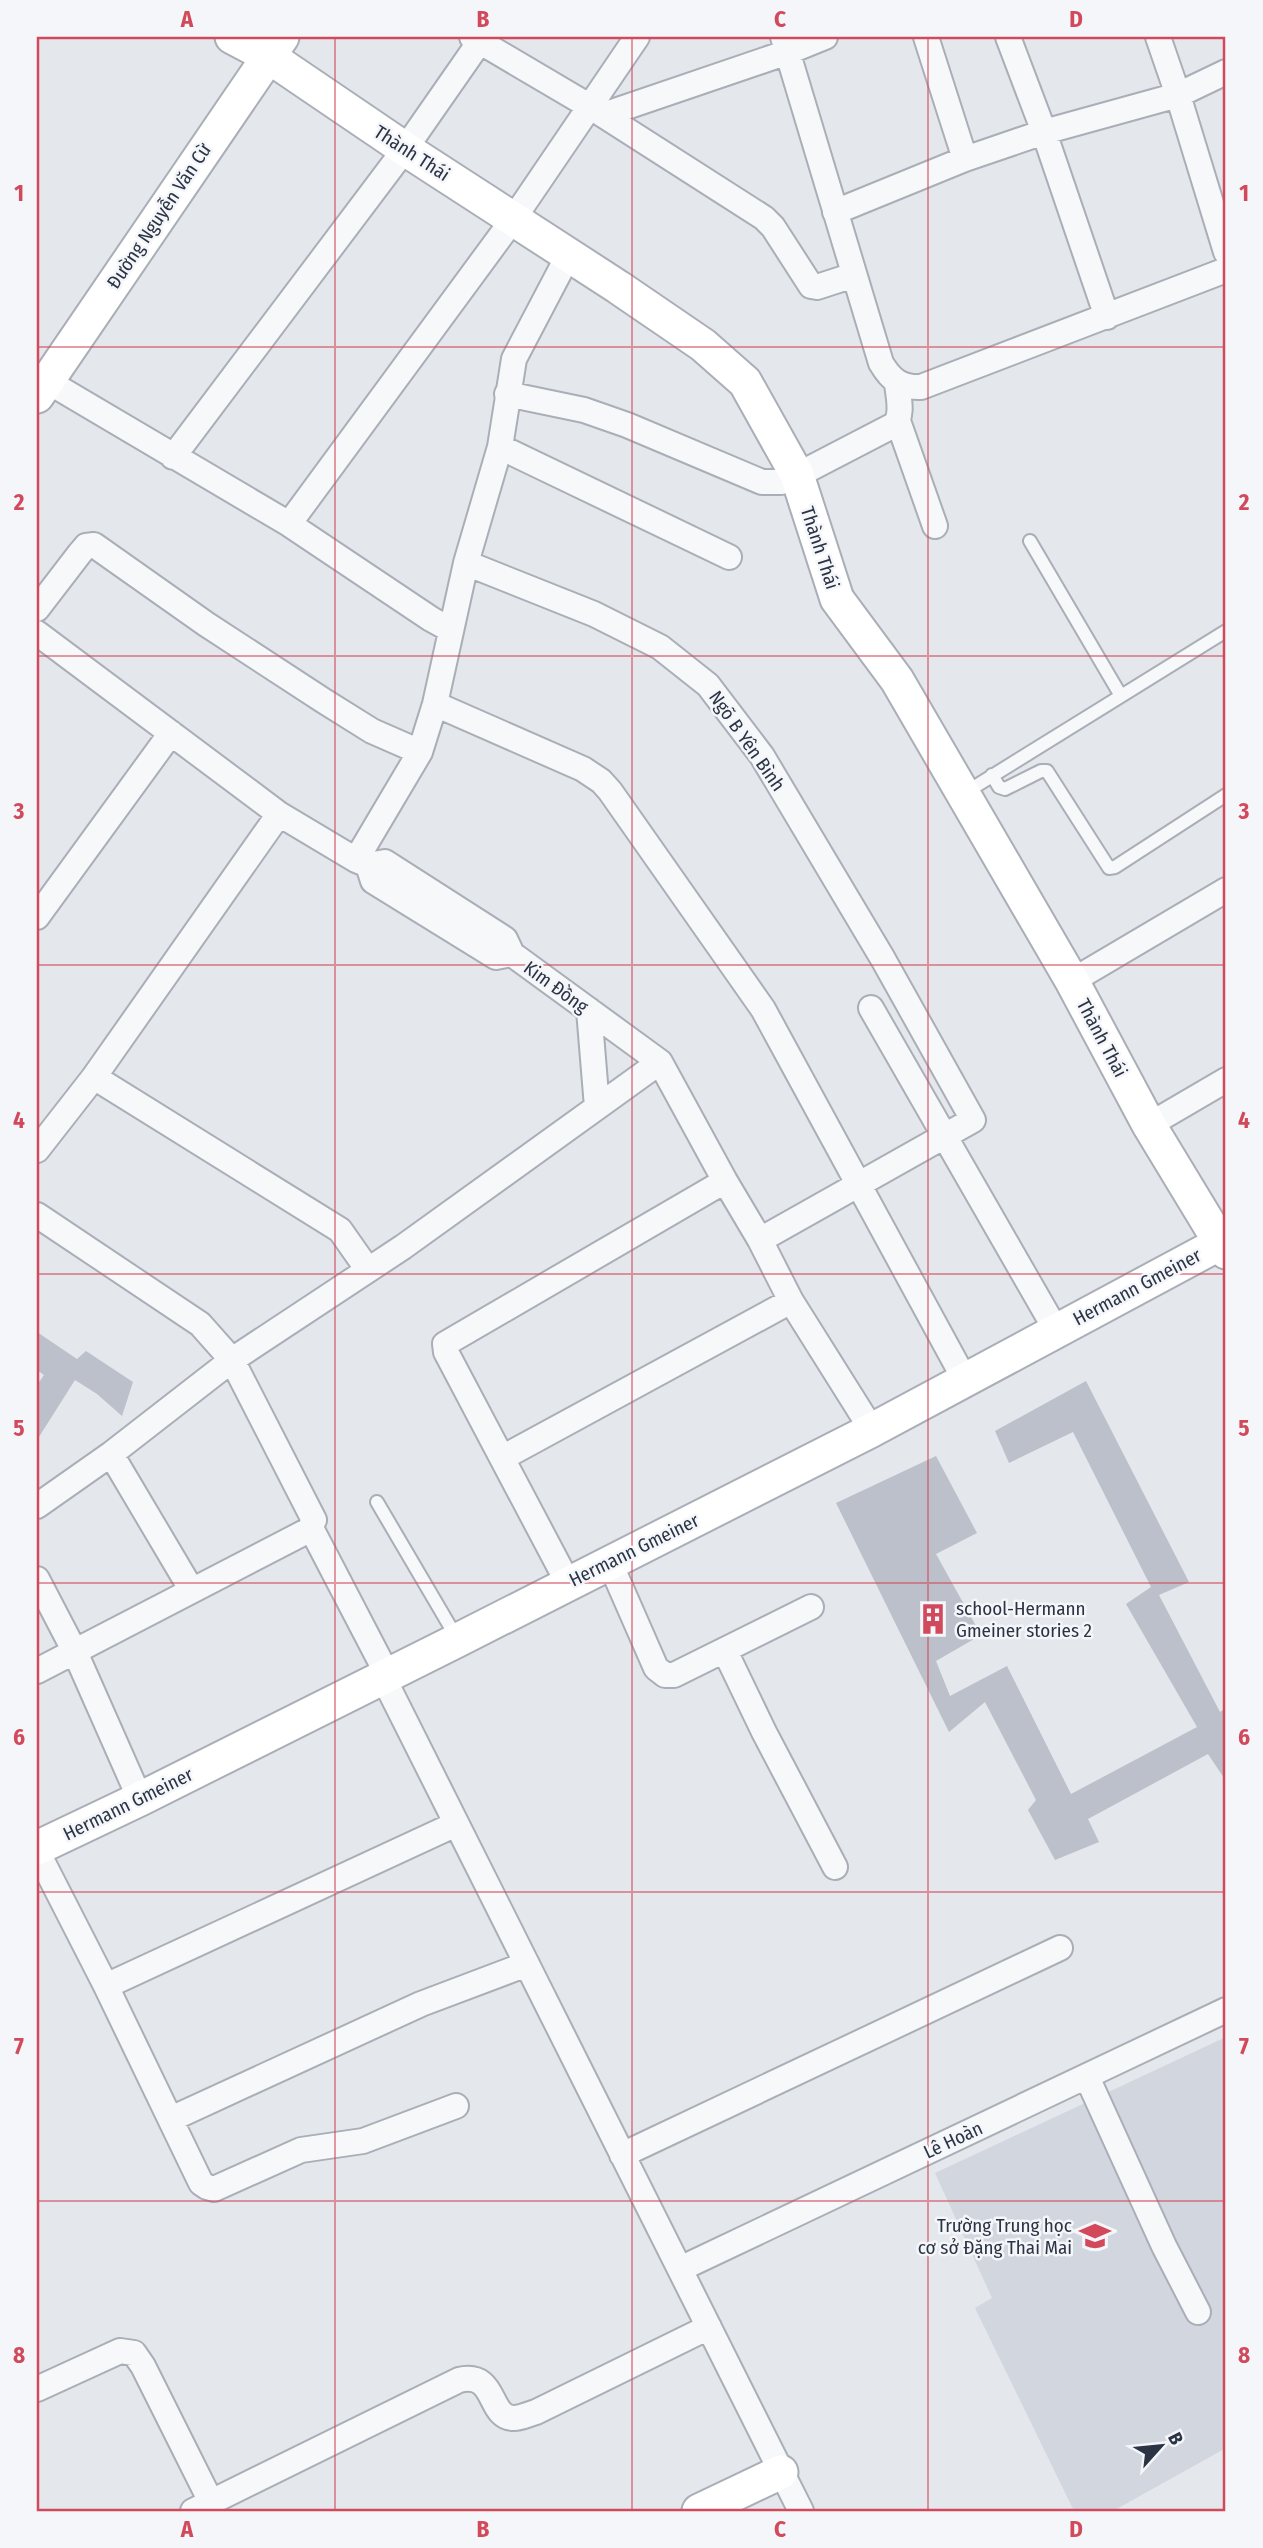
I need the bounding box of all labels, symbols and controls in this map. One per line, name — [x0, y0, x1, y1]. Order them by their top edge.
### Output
text: A — [180, 5, 194, 33]
text: B — [477, 5, 490, 33]
text: C — [774, 5, 786, 33]
text: D — [1069, 5, 1083, 33]
street label: Thành Thái — [370, 120, 454, 186]
street label: Đường Nguyễn Văn Cừ — [102, 139, 216, 293]
text: 1 — [14, 179, 24, 207]
text: 1 — [1239, 179, 1249, 207]
text: 2 — [13, 488, 25, 516]
text: 2 — [1238, 488, 1250, 516]
street label: Thành Thái — [796, 504, 844, 592]
street label: Ngõ B Yên Bình — [704, 687, 790, 795]
text: 3 — [13, 797, 25, 825]
text: 3 — [1238, 797, 1250, 825]
street label: Kim Đồng — [519, 956, 593, 1018]
street label: Thành Thái — [1072, 995, 1132, 1081]
text: 4 — [13, 1106, 25, 1134]
text: 4 — [1238, 1106, 1250, 1134]
street label: Hermann Gmeiner — [1069, 1243, 1205, 1330]
text: 5 — [13, 1414, 25, 1442]
text: 5 — [1238, 1414, 1250, 1442]
street label: Hermann Gmeiner — [565, 1508, 703, 1591]
place label: school-Hermann Gmeiner stories 2 — [956, 1597, 1092, 1642]
building icon: school-Hermann Gmeiner stories 2 — [916, 1602, 950, 1636]
text: 6 — [13, 1723, 25, 1751]
text: 6 — [1238, 1723, 1250, 1751]
street label: Hermann Gmeiner — [59, 1762, 197, 1845]
text: 7 — [14, 2032, 24, 2060]
text: 7 — [1239, 2032, 1249, 2060]
street label: Lê Hoàn — [920, 2116, 986, 2164]
place label: Trường Trung học cơ sở Đặng Thai Mai — [918, 2214, 1072, 2259]
school or university icon: Trường Trung học cơ sở Đặng Thai Mai — [1078, 2219, 1112, 2253]
text: 8 — [13, 2341, 25, 2369]
text: 8 — [1238, 2341, 1250, 2369]
north arrow — [1126, 2412, 1196, 2482]
text: B — [1163, 2429, 1189, 2449]
text: A — [180, 2515, 194, 2543]
text: B — [477, 2515, 490, 2543]
text: C — [774, 2515, 786, 2543]
text: D — [1069, 2515, 1083, 2543]

